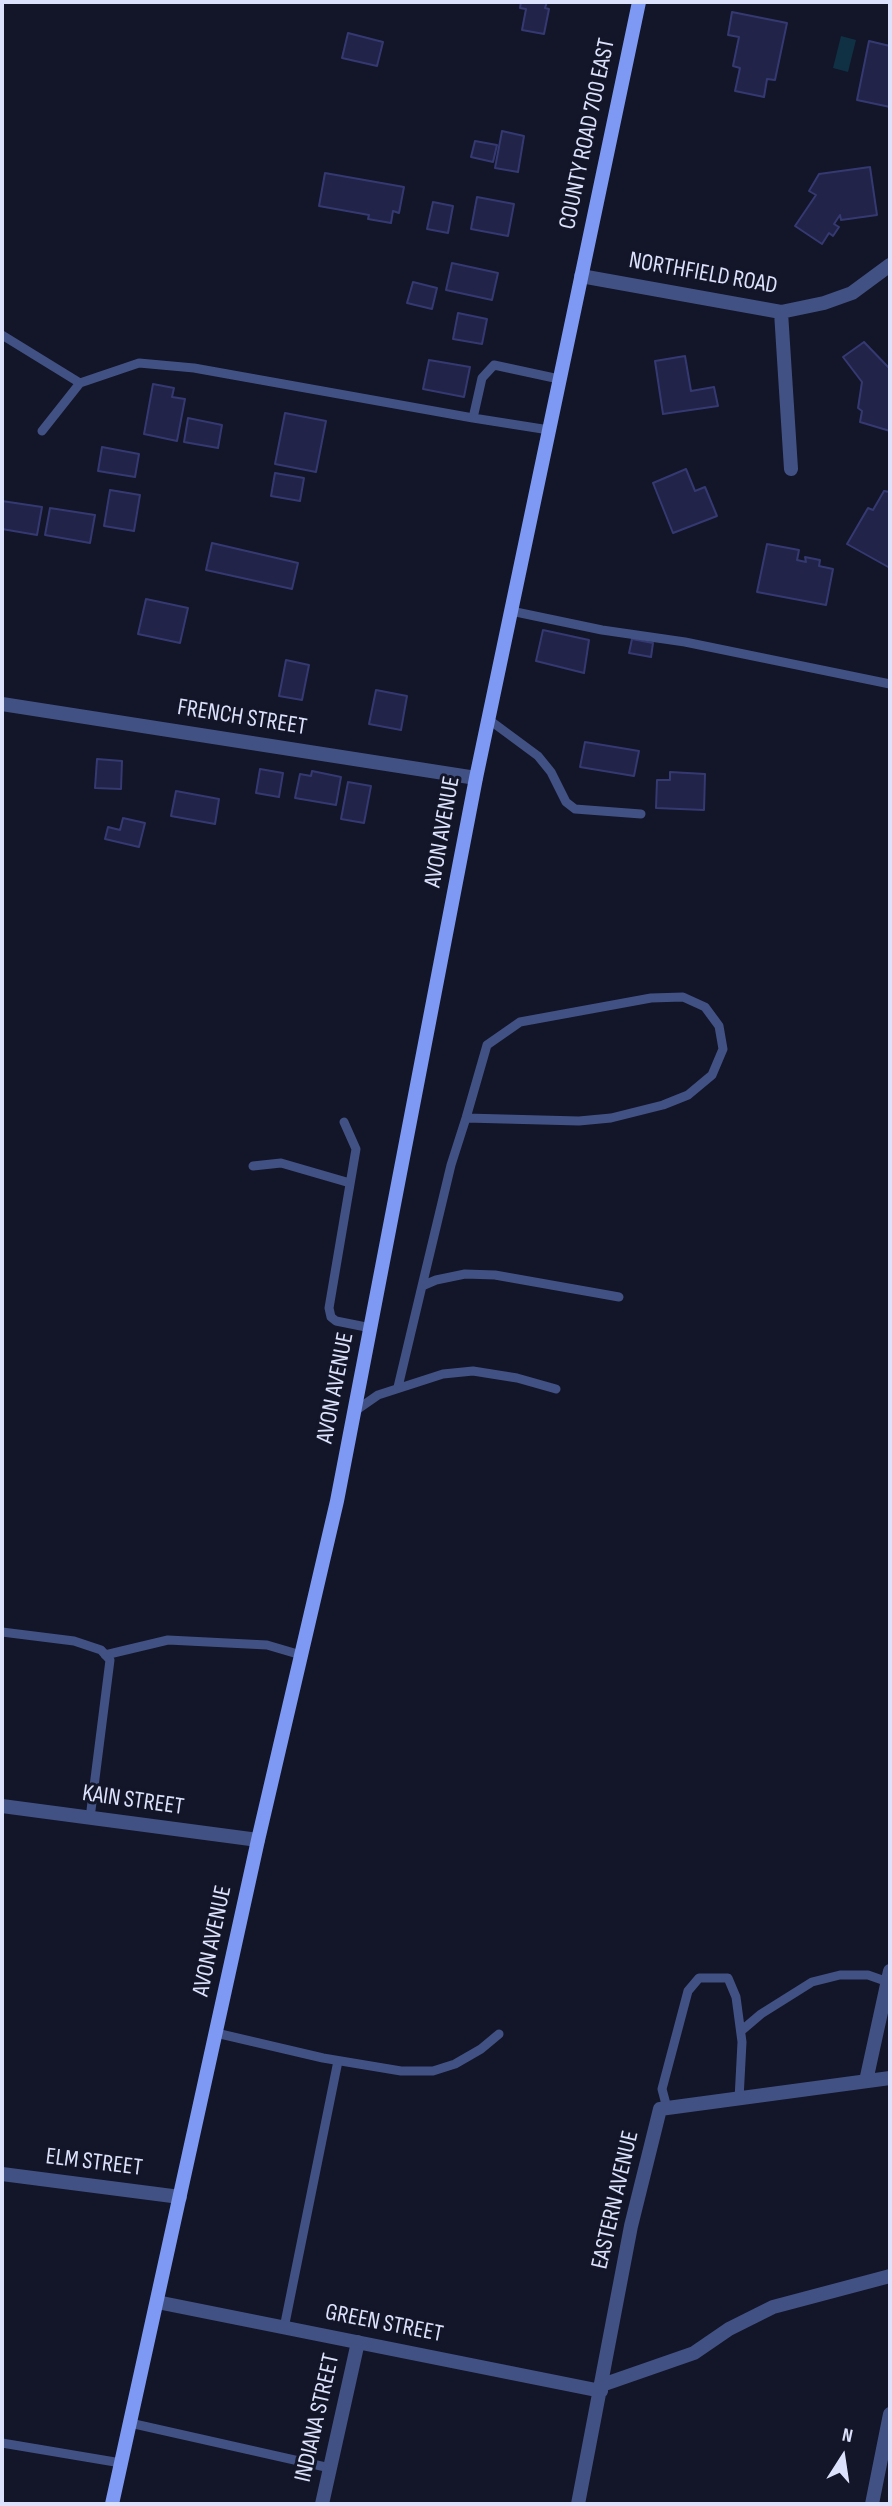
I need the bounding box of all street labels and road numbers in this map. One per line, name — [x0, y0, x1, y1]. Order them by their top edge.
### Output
street label: COUNTY ROAD 700 EAST — [554, 36, 622, 232]
street label: NORTHFIELD ROAD — [627, 247, 779, 301]
street label: FRENCH STREET — [175, 694, 309, 742]
street label: AVON AVENUE — [419, 774, 467, 890]
street label: AVON AVENUE — [311, 1330, 361, 1446]
street label: KAIN STREET — [80, 1780, 186, 1822]
street label: AVON AVENUE — [187, 1883, 239, 1999]
street label: EASTERN AVENUE — [586, 2128, 646, 2272]
street label: ELM STREET — [44, 2143, 144, 2183]
street label: GREEN STREET — [323, 2298, 445, 2350]
street label: INDIANA STREET — [289, 2351, 347, 2485]

